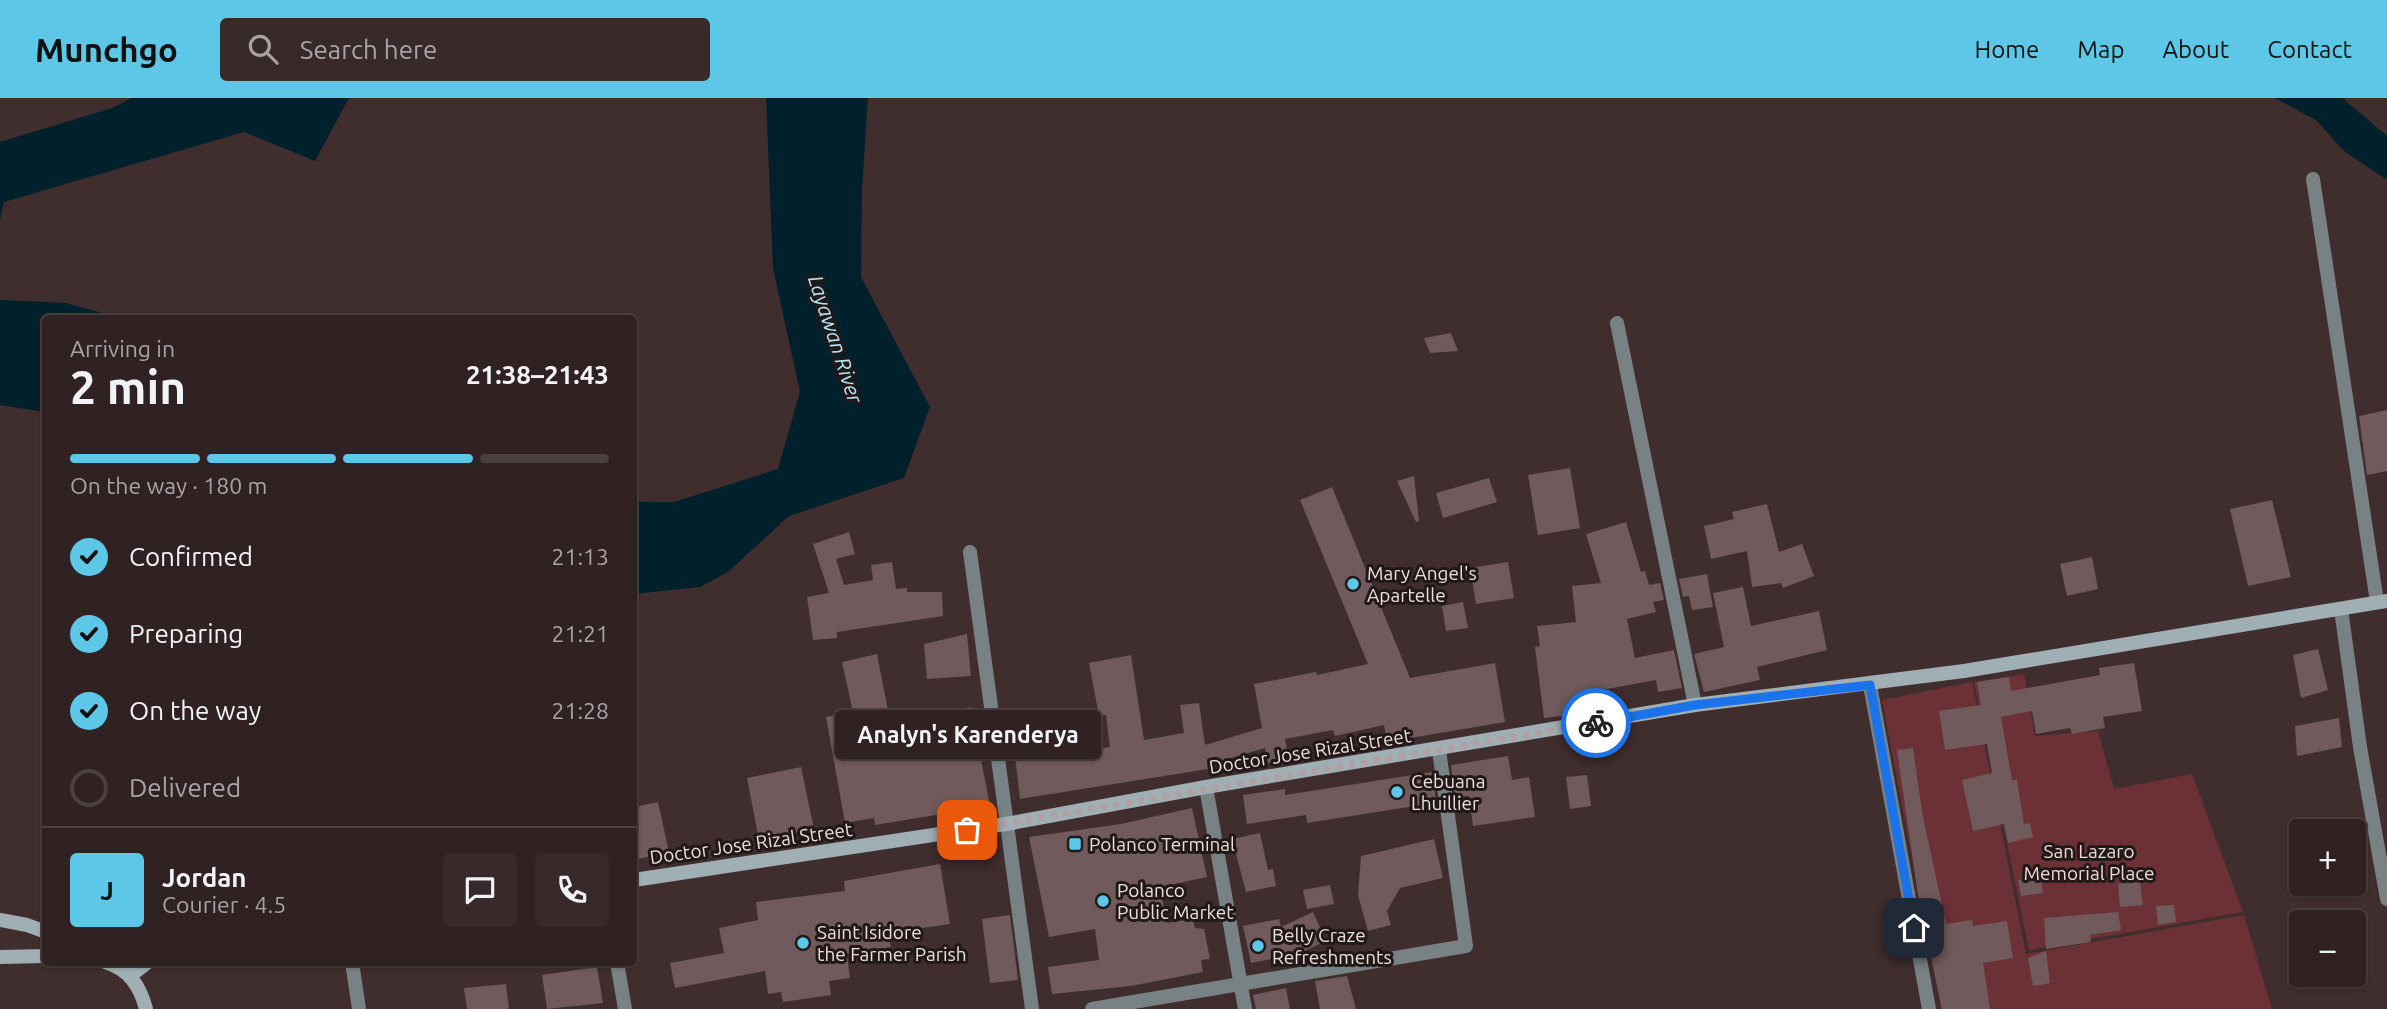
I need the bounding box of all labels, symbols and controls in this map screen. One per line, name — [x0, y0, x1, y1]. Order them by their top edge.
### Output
search box — [220, 18, 710, 81]
icon: search — [244, 30, 282, 68]
text: Munchgo — [35, 31, 178, 68]
text: Search here — [300, 35, 437, 64]
text: Home — [1974, 36, 2039, 63]
text: Map — [2077, 36, 2124, 63]
text: About — [2162, 36, 2229, 63]
text: Contact — [2267, 36, 2352, 63]
water label: Layawan River — [804, 272, 868, 407]
text: Arriving in — [70, 336, 175, 361]
text: 21:38–21:43 — [466, 360, 609, 389]
text: 2 min — [70, 361, 186, 413]
text: On the way · 180 m — [70, 473, 267, 498]
icon: check — [70, 538, 108, 576]
text: Confirmed — [129, 542, 253, 571]
text: 21:13 — [551, 544, 609, 569]
place label: Mary Angel's Apartelle — [1367, 562, 1477, 606]
marker: Mary Angel's Apartelle — [1345, 576, 1361, 592]
icon: check — [70, 615, 108, 653]
text: Preparing — [129, 619, 243, 648]
text: 21:21 — [551, 621, 609, 646]
courier — [1561, 688, 1631, 758]
icon: check — [70, 692, 108, 730]
text: On the way — [129, 696, 261, 725]
text: 21:28 — [551, 698, 609, 723]
icon: bike — [1577, 704, 1615, 742]
callout: Analyn's Karenderya — [834, 711, 1100, 760]
text: Analyn's Karenderya — [857, 722, 1079, 747]
street label: Doctor Jose Rizal Street — [1207, 724, 1413, 778]
place label: Cebuana Lhuillier — [1411, 770, 1485, 814]
text: Delivered — [129, 773, 241, 802]
marker: Cebuana Lhuillier — [1389, 784, 1405, 800]
pin — [937, 800, 997, 860]
icon: bag — [948, 811, 986, 849]
street label: Doctor Jose Rizal Street — [648, 818, 854, 868]
map controls — [2289, 819, 2366, 987]
button: + — [2289, 819, 2366, 896]
place label: Polanco Terminal — [1089, 833, 1235, 855]
marker: Polanco Terminal — [1067, 836, 1083, 852]
park label: San Lazaro Memorial Place — [2024, 840, 2154, 884]
button: chat — [443, 853, 517, 927]
button: phone — [535, 853, 609, 927]
text: Jordan — [162, 863, 247, 892]
text: J — [100, 876, 114, 905]
place label: Polanco Public Market — [1117, 879, 1234, 923]
text: Courier · 4.5 — [162, 892, 286, 917]
marker: Polanco Public Market — [1095, 893, 1111, 909]
pin — [1884, 898, 1944, 958]
icon: home — [1895, 909, 1933, 947]
button: − — [2289, 910, 2366, 987]
place label: Saint Isidore the Farmer Parish — [817, 921, 967, 965]
place label: Belly Craze Refreshments — [1272, 924, 1392, 968]
marker: Saint Isidore the Farmer Parish — [795, 935, 811, 951]
marker: Belly Craze Refreshments — [1250, 938, 1266, 954]

